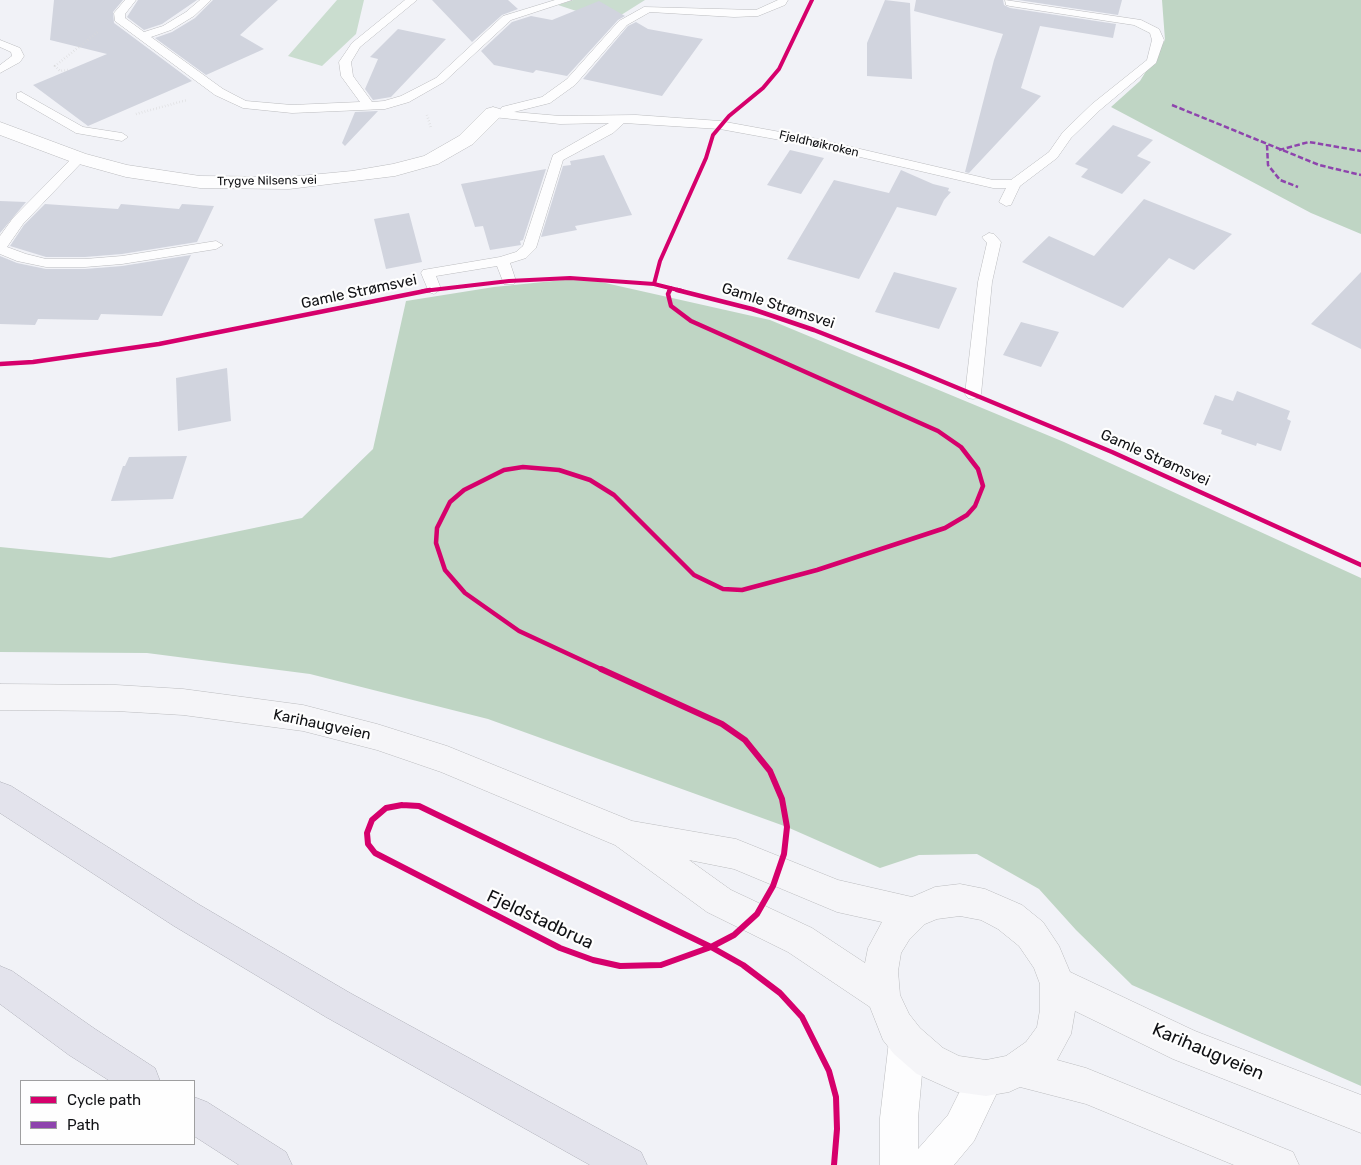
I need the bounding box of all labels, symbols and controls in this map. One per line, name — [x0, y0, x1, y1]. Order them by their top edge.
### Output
street label: Fjeldhøikroken — [778, 128, 860, 160]
street label: Trygve Nilsens vei — [217, 173, 317, 189]
street label: Gamle Strømsvei — [300, 271, 418, 313]
street label: Gamle Strømsvei — [719, 279, 837, 333]
street label: Gamle Strømsvei — [1098, 426, 1212, 490]
street label: Karihaugveien — [271, 706, 373, 744]
street label: Fjeldstadbrua — [483, 886, 597, 954]
street label: Karihaugveien — [1149, 1019, 1267, 1085]
legend — [20, 1080, 195, 1145]
text: Cycle path — [67, 1091, 141, 1109]
text: Path — [67, 1116, 100, 1134]

